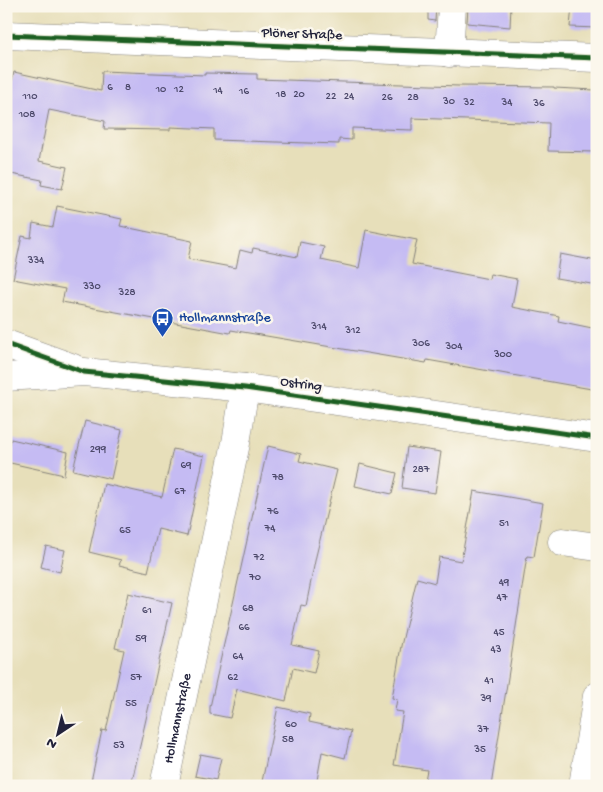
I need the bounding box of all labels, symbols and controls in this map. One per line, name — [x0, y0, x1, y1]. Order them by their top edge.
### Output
street label: Plöner Straße — [260, 25, 343, 45]
house number: 6 — [107, 82, 113, 94]
house number: 8 — [125, 82, 131, 94]
house number: 10 — [155, 84, 166, 96]
house number: 12 — [173, 84, 185, 96]
house number: 14 — [212, 85, 224, 97]
house number: 16 — [238, 86, 249, 98]
house number: 18 — [275, 89, 286, 101]
house number: 20 — [293, 89, 305, 101]
house number: 110 — [21, 91, 38, 103]
house number: 22 — [326, 91, 337, 103]
house number: 24 — [344, 91, 355, 103]
house number: 26 — [382, 92, 393, 104]
house number: 28 — [407, 92, 419, 104]
house number: 30 — [442, 96, 455, 108]
house number: 32 — [462, 97, 475, 109]
house number: 34 — [501, 97, 513, 109]
house number: 36 — [532, 98, 545, 110]
house number: 108 — [18, 109, 35, 121]
house number: 334 — [27, 255, 45, 267]
house number: 330 — [82, 281, 101, 293]
house number: 328 — [117, 287, 136, 299]
bus stop icon: Hollmannstraße — [151, 306, 175, 337]
place label: Hollmannstraße — [179, 310, 272, 327]
house number: 314 — [310, 321, 327, 333]
house number: 312 — [344, 325, 361, 337]
house number: 306 — [411, 338, 430, 350]
house number: 304 — [444, 341, 463, 353]
house number: 300 — [493, 349, 512, 361]
street label: Ostring — [279, 374, 323, 396]
house number: 299 — [90, 444, 107, 456]
house number: 69 — [180, 460, 192, 472]
house number: 287 — [412, 464, 430, 476]
house number: 78 — [271, 472, 284, 484]
house number: 67 — [174, 486, 186, 498]
house number: 76 — [266, 506, 279, 518]
house number: 51 — [499, 518, 509, 530]
house number: 74 — [264, 523, 276, 535]
house number: 65 — [119, 525, 131, 537]
house number: 72 — [252, 552, 265, 564]
house number: 70 — [248, 572, 261, 584]
house number: 49 — [499, 577, 510, 589]
house number: 47 — [497, 592, 508, 604]
house number: 68 — [242, 603, 254, 615]
house number: 61 — [142, 605, 152, 617]
house number: 66 — [238, 622, 250, 634]
house number: 45 — [494, 627, 505, 639]
house number: 59 — [135, 633, 147, 645]
house number: 43 — [491, 644, 502, 656]
house number: 64 — [233, 651, 244, 663]
street label: Hollmannstraße — [160, 671, 196, 765]
house number: 57 — [130, 672, 142, 684]
house number: 62 — [228, 672, 239, 684]
house number: 41 — [484, 675, 494, 687]
house number: 39 — [479, 693, 492, 705]
house number: 55 — [125, 698, 137, 710]
north arrow — [32, 710, 82, 760]
house number: 60 — [285, 719, 297, 731]
house number: 37 — [476, 724, 489, 736]
text: N — [43, 733, 61, 752]
house number: 58 — [282, 734, 294, 746]
house number: 53 — [113, 740, 125, 752]
house number: 35 — [473, 744, 486, 756]

